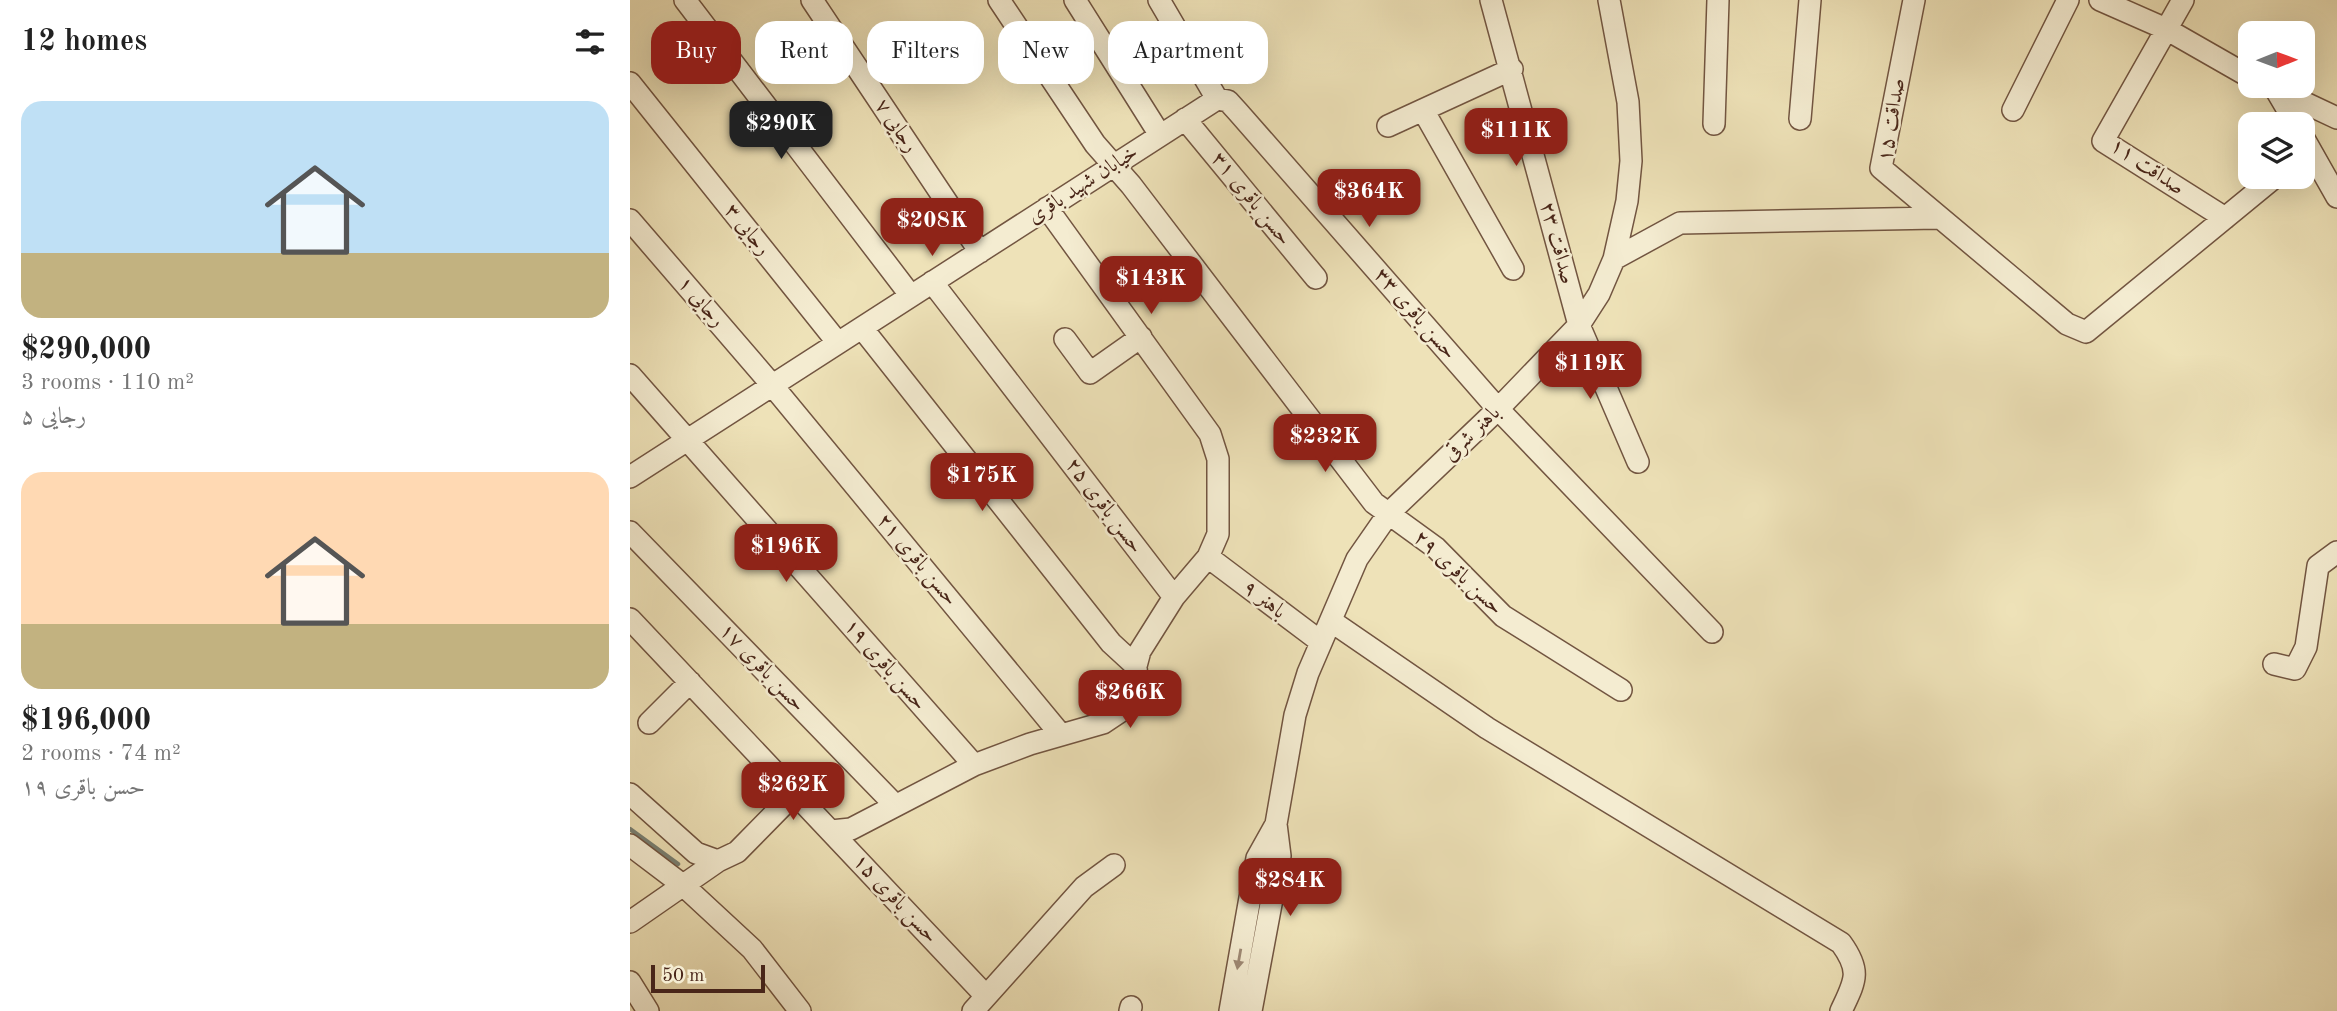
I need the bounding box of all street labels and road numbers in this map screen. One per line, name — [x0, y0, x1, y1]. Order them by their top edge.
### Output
street label: صداقت ۱۵ — [1875, 77, 1909, 163]
street label: رجایی ۷ — [869, 95, 921, 158]
street label: صداقت ۱۱ — [2106, 135, 2188, 199]
street label: خیابان شهید باقری — [1024, 142, 1143, 230]
street label: حسن باقری ۳۱ — [1206, 148, 1295, 251]
street label: رجایی ۳ — [719, 200, 774, 261]
street label: صداقت ۲۳ — [1536, 200, 1578, 286]
street label: حسن باقری ۳۳ — [1368, 264, 1460, 365]
street label: رجایی ۱ — [672, 273, 728, 333]
street label: باهنر شرقی — [1439, 402, 1506, 467]
street label: حسن باقری ۲۵ — [1060, 454, 1146, 559]
street label: حسن باقری ۲۱ — [871, 510, 961, 611]
street label: حسن باقری ۲۹ — [1408, 527, 1507, 621]
street label: باهنر ۹ — [1238, 577, 1289, 624]
street label: حسن باقری ۱۹ — [838, 615, 930, 716]
street label: حسن باقری ۱۷ — [714, 620, 809, 717]
street label: حسن باقری ۱۵ — [847, 850, 941, 949]

